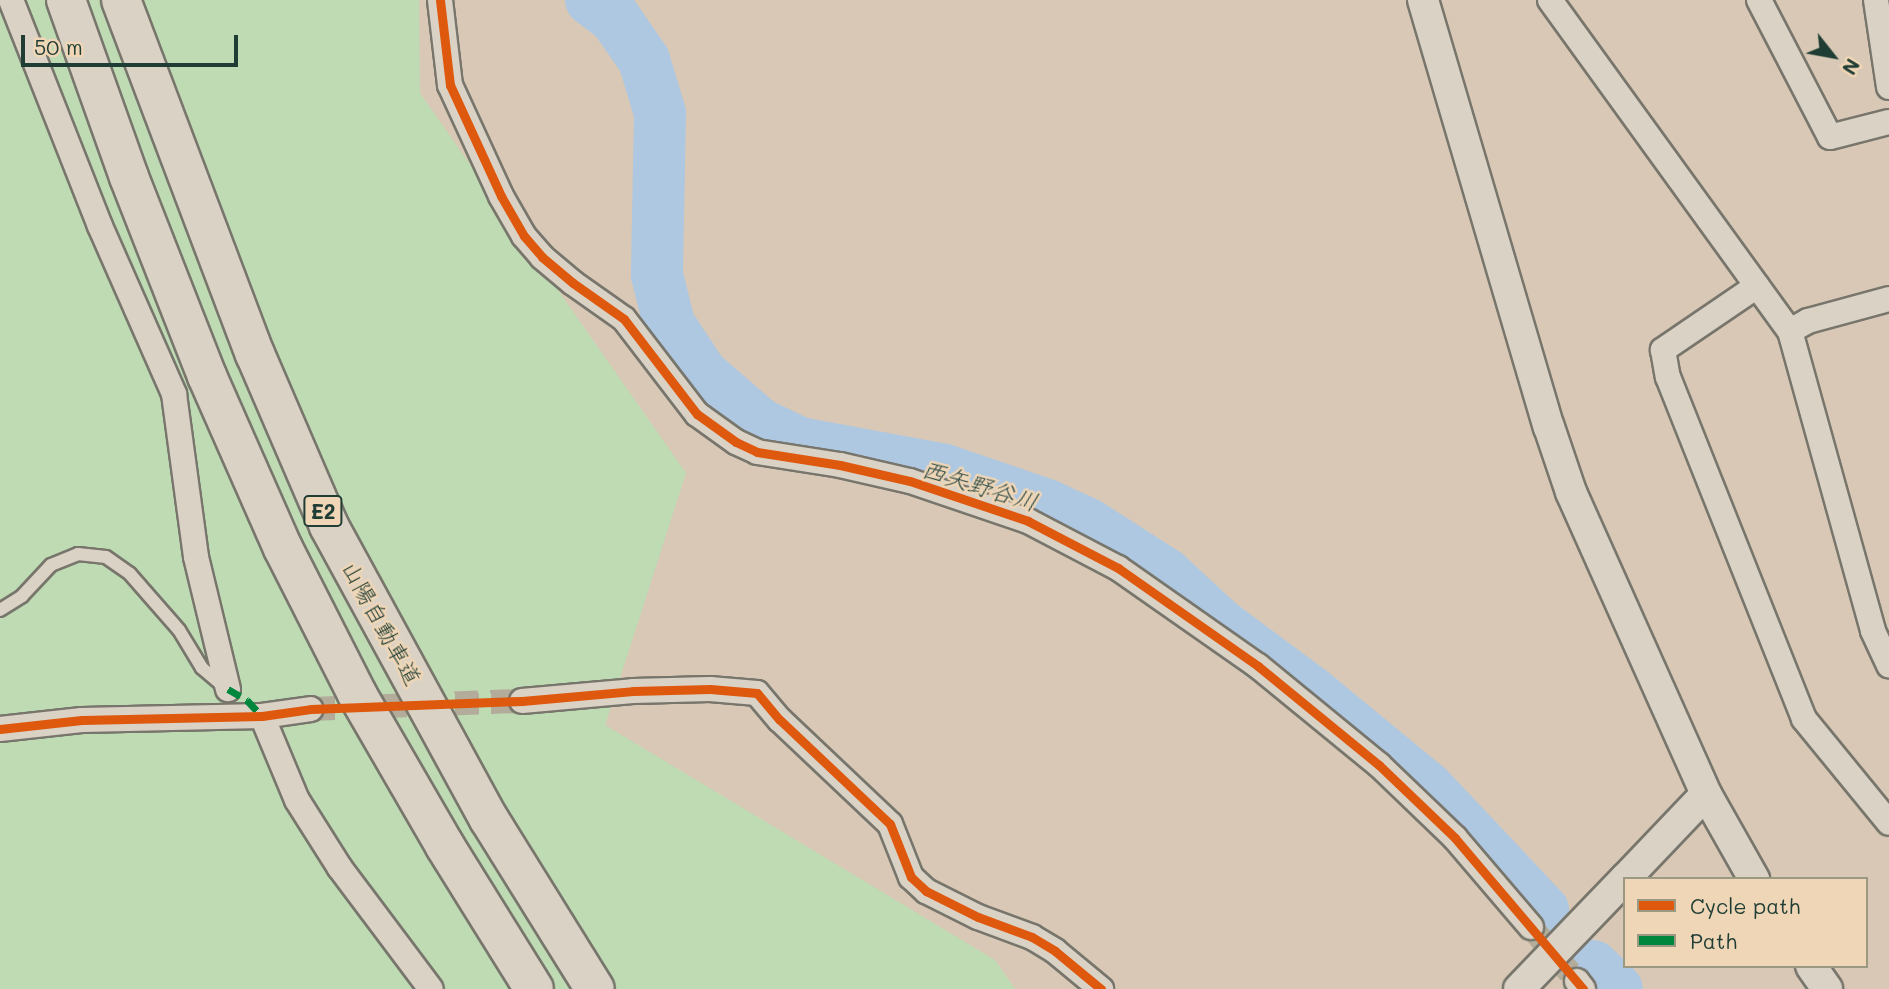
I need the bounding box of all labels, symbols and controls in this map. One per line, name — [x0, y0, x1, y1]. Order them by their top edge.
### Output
scale bar — [24, 21, 242, 65]
north arrow — [1798, 21, 1868, 91]
text: 50 m — [34, 33, 83, 60]
text: N — [1837, 54, 1866, 80]
water label: 西矢野谷川 — [918, 454, 1042, 516]
road number: E2 — [302, 494, 344, 528]
street label: 山陽自動車道 — [336, 556, 428, 690]
legend — [1623, 877, 1868, 968]
text: Cycle path — [1690, 892, 1800, 919]
text: Path — [1690, 927, 1737, 954]

